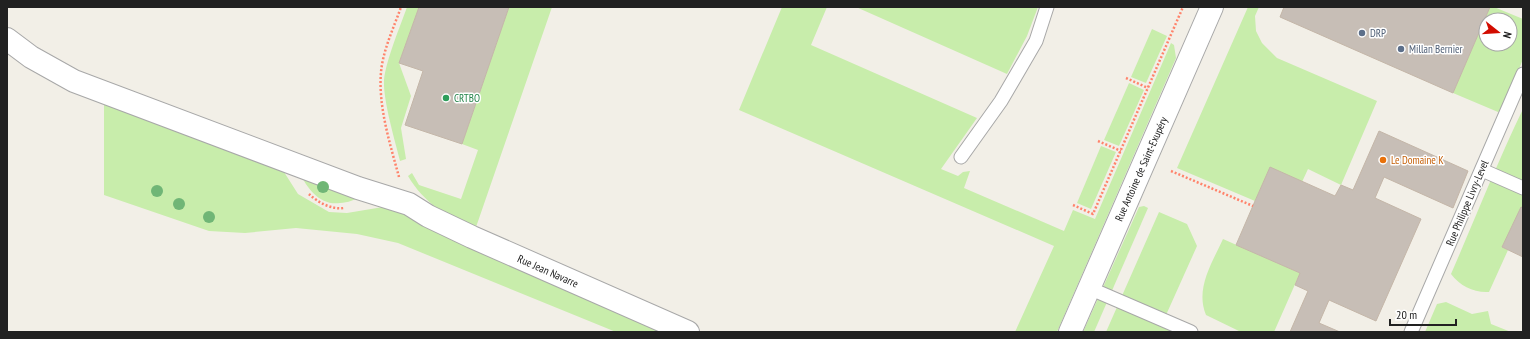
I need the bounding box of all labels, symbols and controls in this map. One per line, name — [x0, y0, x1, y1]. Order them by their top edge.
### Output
north arrow — [1478, 12, 1518, 52]
place label: DRP — [1370, 26, 1386, 40]
marker: DRP — [1357, 28, 1367, 38]
text: N — [1500, 30, 1515, 40]
place label: Millan Bernier — [1409, 42, 1463, 56]
marker: Millan Bernier — [1396, 44, 1406, 54]
place label: CRTBO — [454, 91, 480, 105]
marker: CRTBO — [441, 93, 451, 103]
street label: Rue Antoine de Saint-Exupéry — [1112, 114, 1171, 223]
place label: Le Domaine K — [1391, 153, 1444, 167]
marker: Le Domaine K — [1378, 155, 1388, 165]
street label: Rue Philippe Livry-Level — [1443, 158, 1492, 248]
street label: Rue Jean Navarre — [515, 251, 581, 291]
scale bar — [1390, 301, 1456, 327]
text: 20 m — [1396, 307, 1417, 322]

